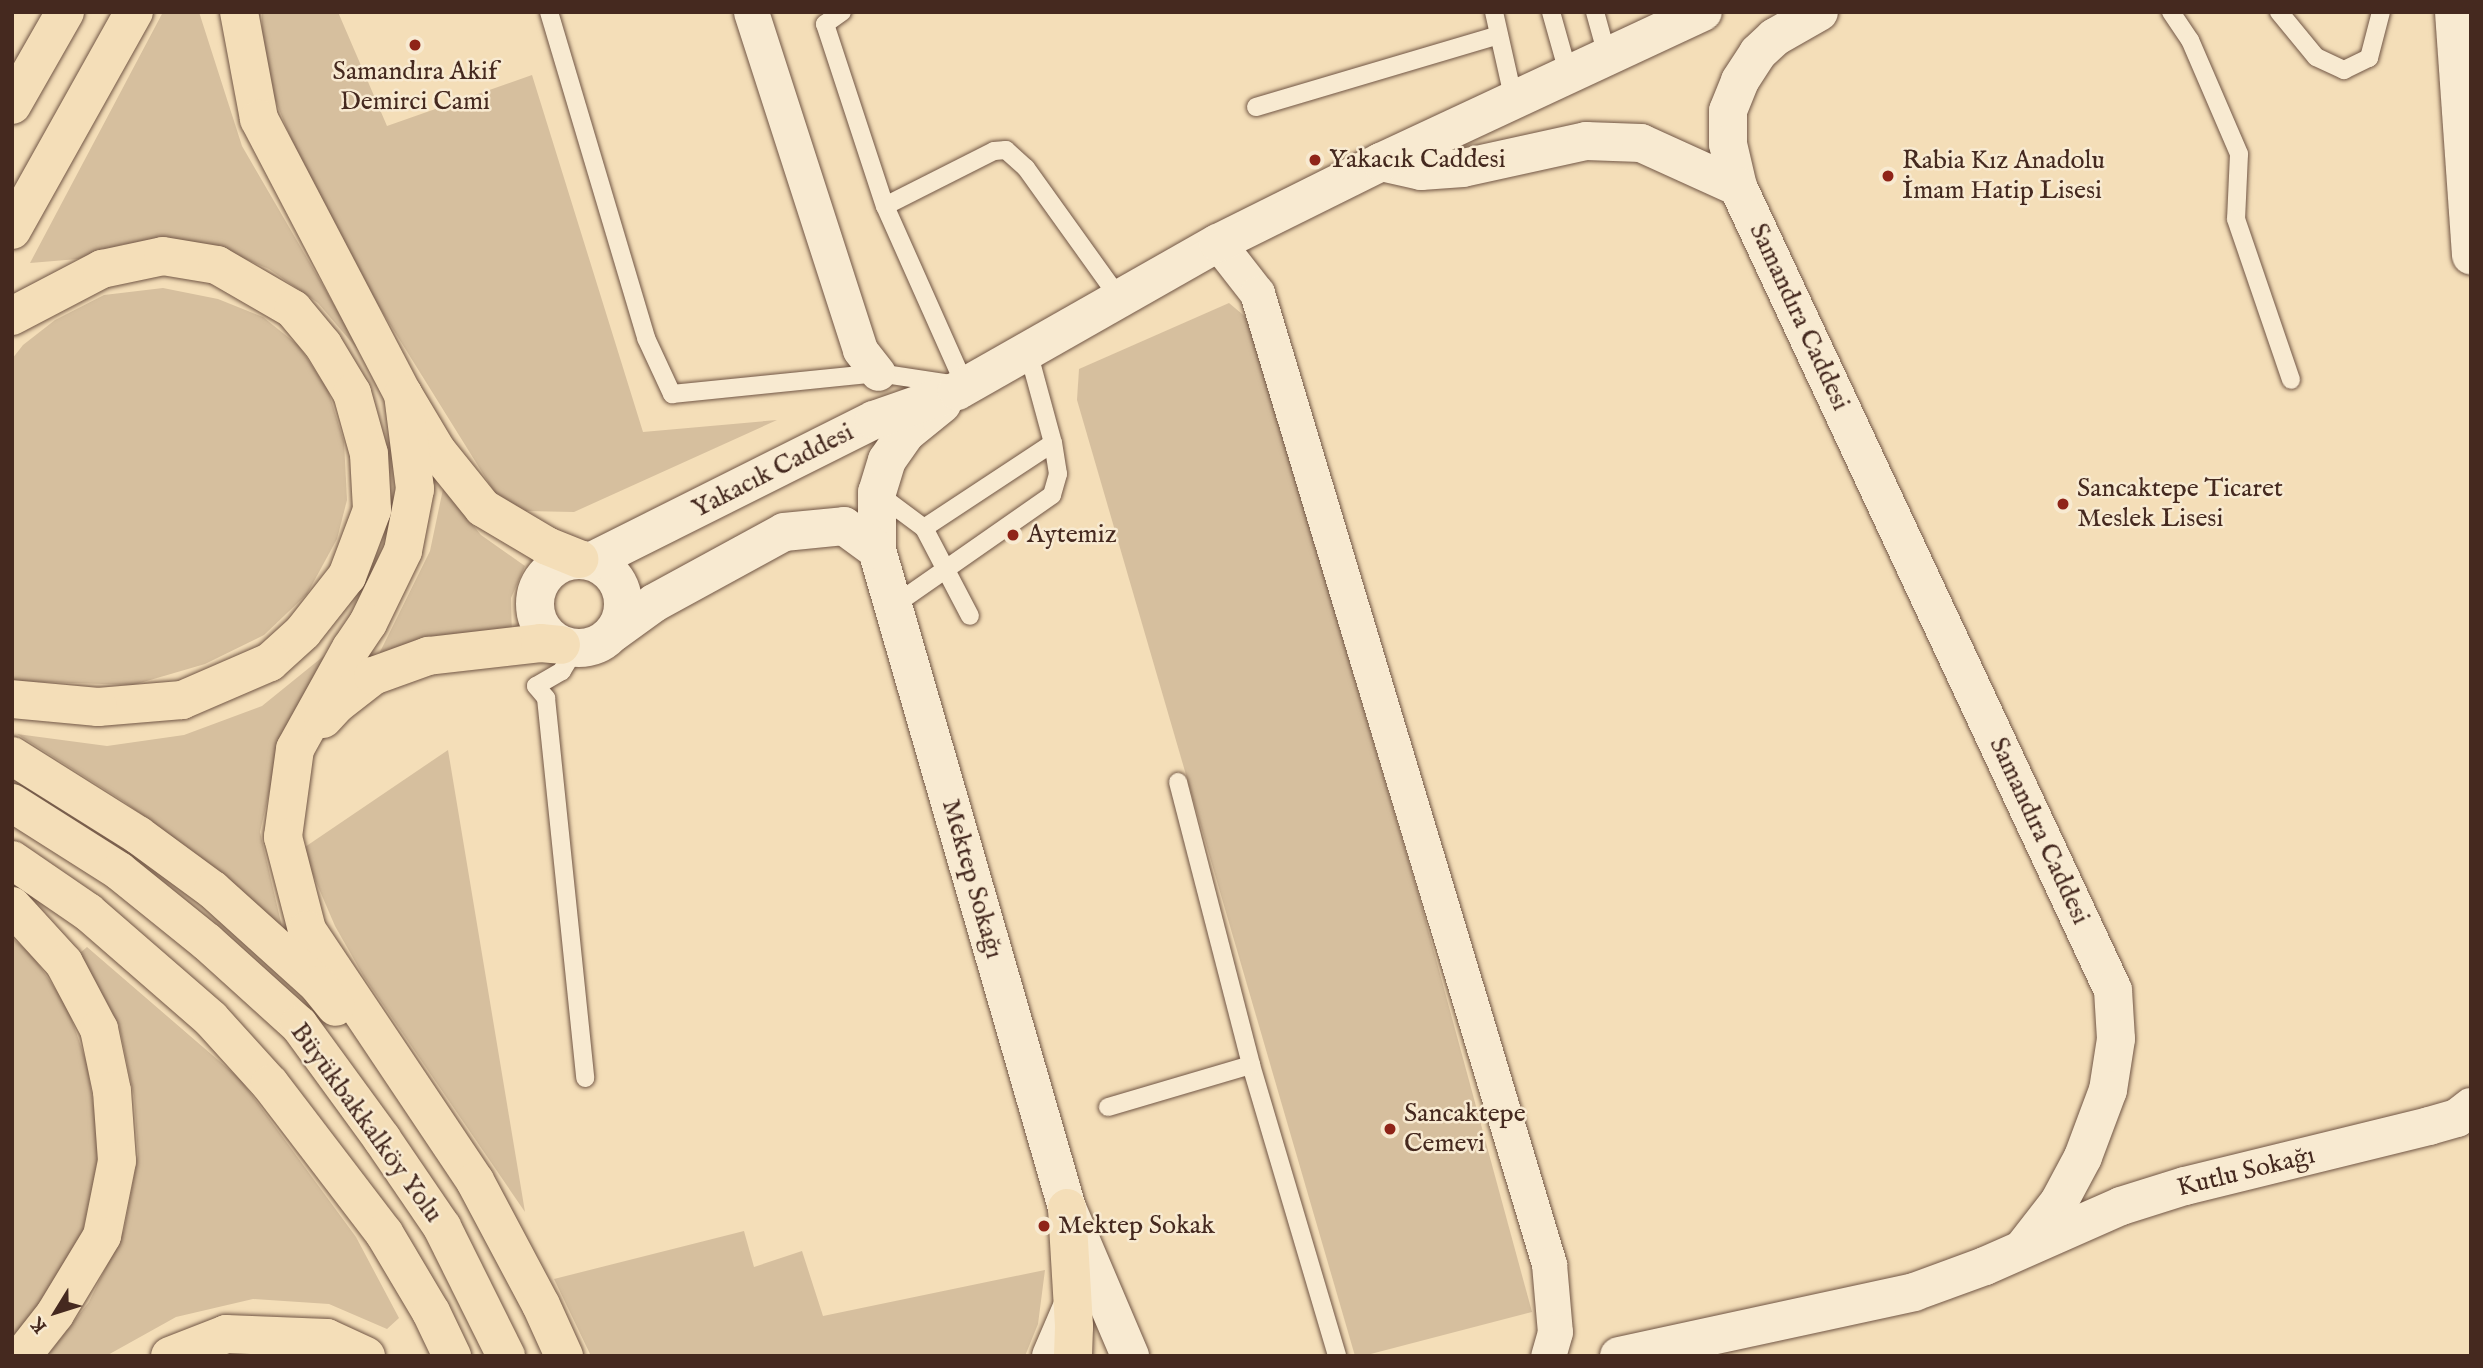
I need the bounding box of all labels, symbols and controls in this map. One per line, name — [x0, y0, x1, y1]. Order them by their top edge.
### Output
marker: Samandıra Akif Demirci Cami — [407, 37, 423, 53]
place label: Samandıra Akif Demirci Cami — [333, 56, 497, 118]
place label: Yakacık Caddesi — [1329, 144, 1506, 176]
place label: Rabia Kız Anadolu İmam Hatip Lisesi — [1902, 145, 2105, 206]
marker: Yakacık Caddesi — [1307, 152, 1323, 168]
marker: Rabia Kız Anadolu İmam Hatip Lisesi — [1880, 168, 1896, 184]
street label: Samandıra Caddesi — [1742, 219, 1856, 415]
street label: Yakacık Caddesi — [687, 417, 859, 525]
place label: Sancaktepe Ticaret Meslek Lisesi — [2077, 473, 2283, 534]
marker: Sancaktepe Ticaret Meslek Lisesi — [2055, 496, 2071, 512]
place label: Aytemiz — [1027, 519, 1117, 551]
marker: Aytemiz — [1005, 527, 1021, 543]
street label: Samandıra Caddesi — [1982, 733, 2096, 929]
street label: Mektep Sokağı — [934, 796, 1010, 962]
street label: Büyükbakkalköy Yolu — [283, 1017, 449, 1229]
place label: Sancaktepe Cemevi — [1404, 1098, 1526, 1160]
marker: Sancaktepe Cemevi — [1382, 1121, 1398, 1137]
street label: Kutlu Sokağı — [2174, 1140, 2318, 1204]
place label: Mektep Sokak — [1058, 1210, 1215, 1242]
marker: Mektep Sokak — [1036, 1218, 1052, 1234]
north arrow — [21, 1277, 91, 1347]
text: K — [26, 1312, 53, 1338]

